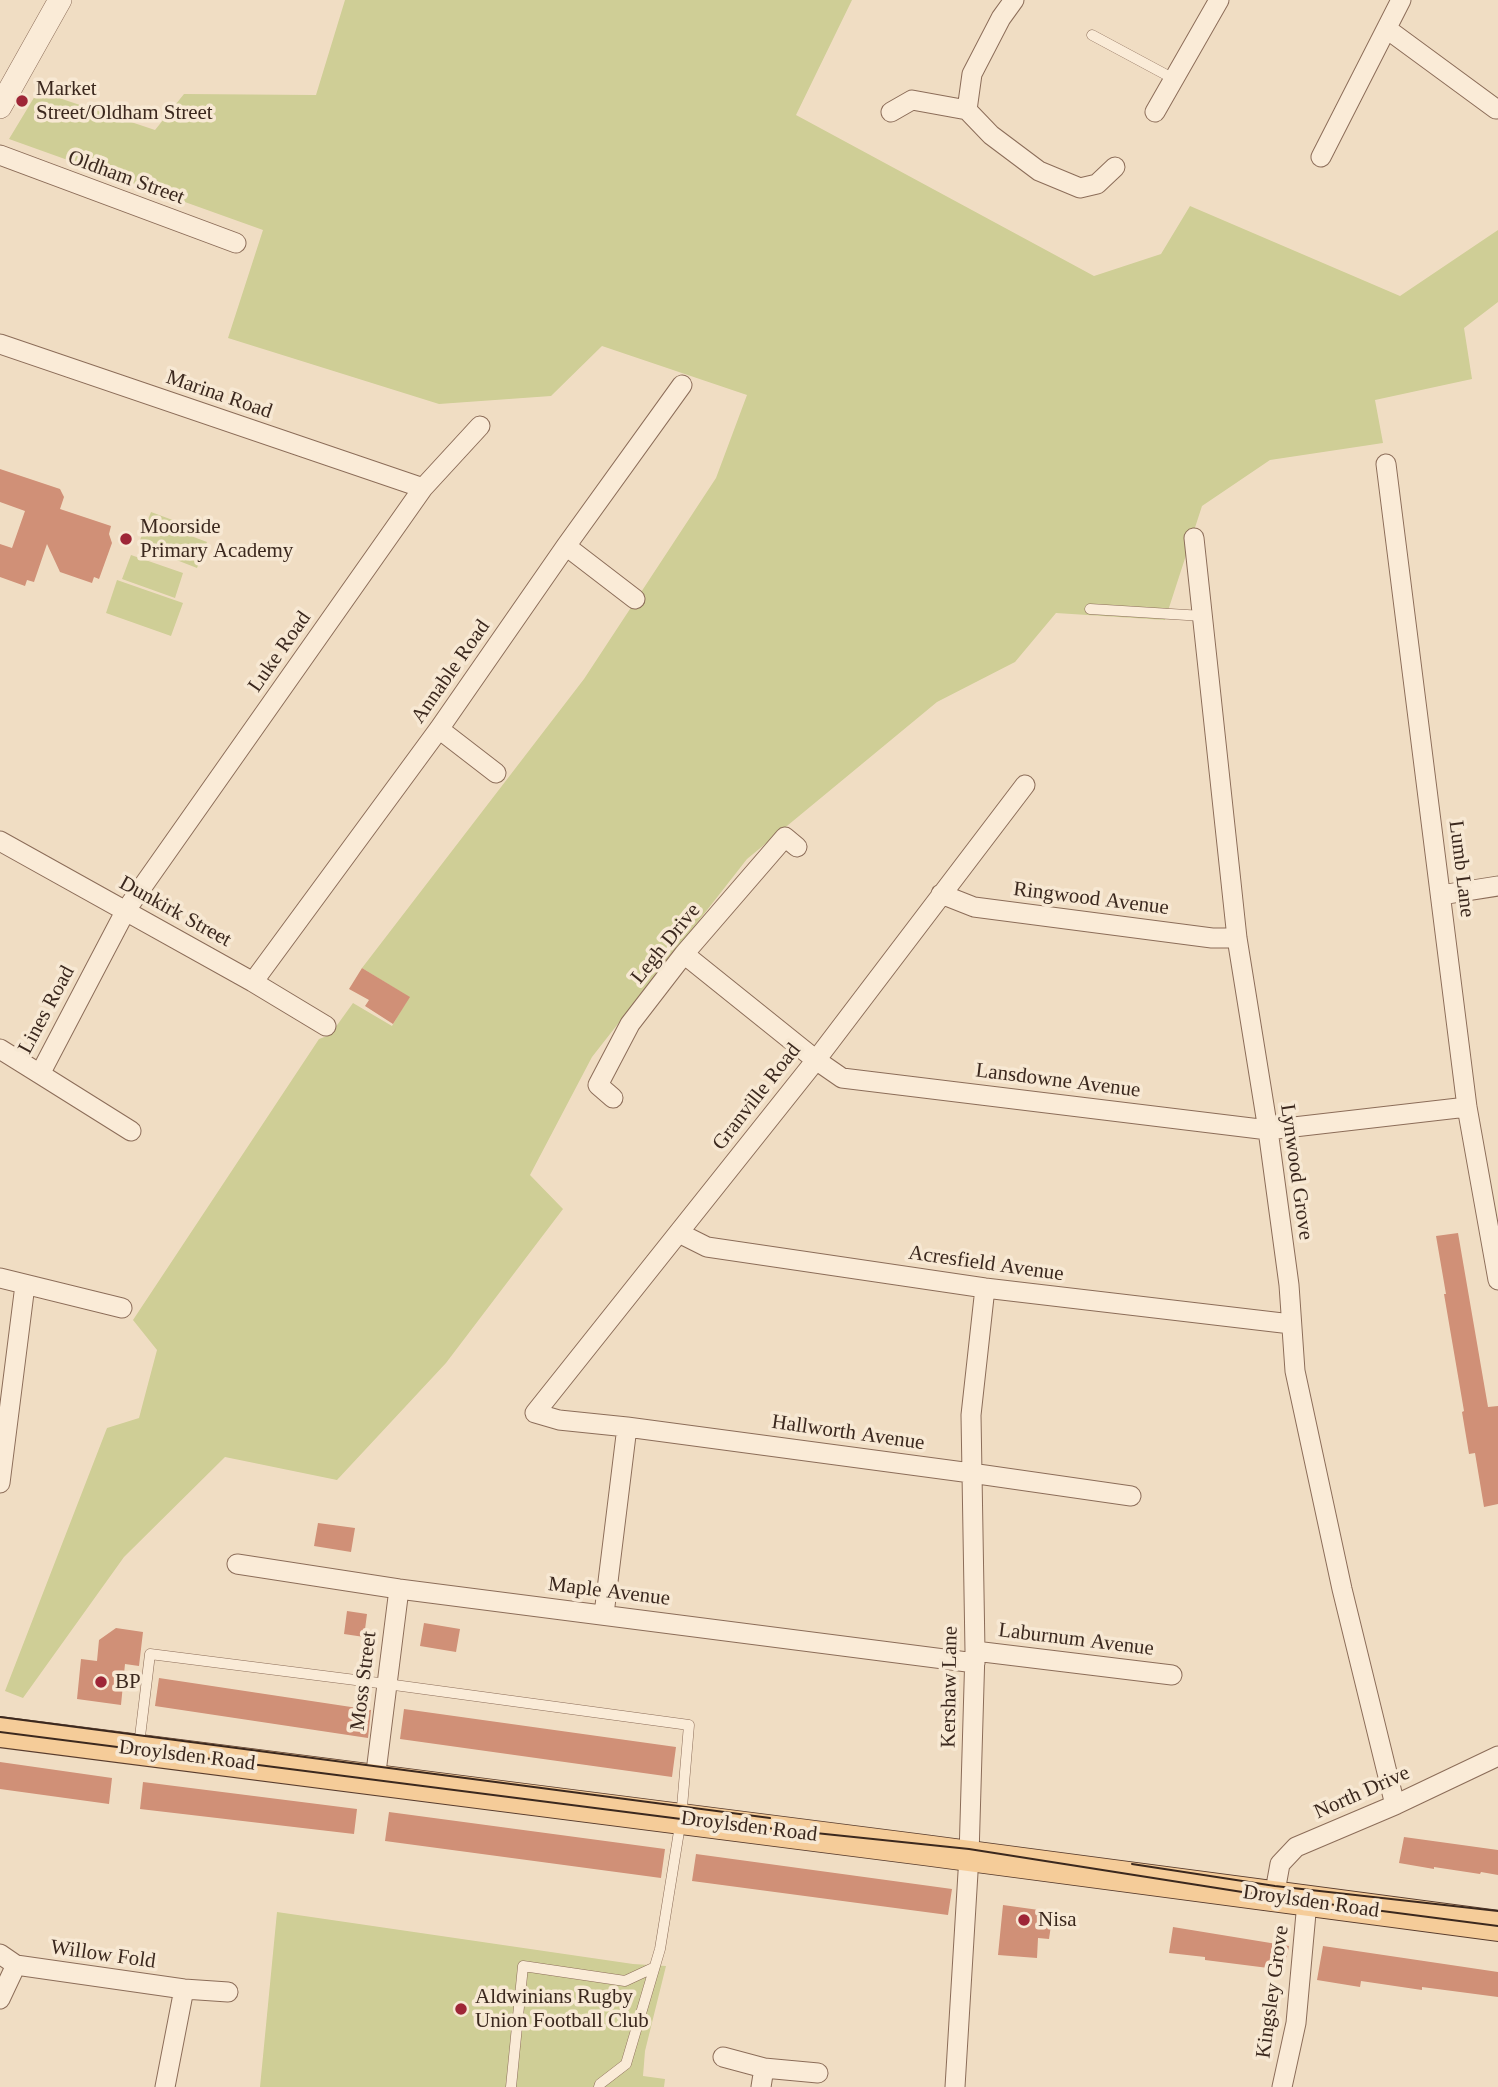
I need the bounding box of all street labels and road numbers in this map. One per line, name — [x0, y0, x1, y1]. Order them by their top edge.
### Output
street label: Oldham Street — [64, 145, 188, 211]
street label: Marina Road — [163, 365, 275, 425]
street label: Luke Road — [243, 607, 317, 697]
street label: Annable Road — [406, 615, 496, 729]
street label: Lumb Lane — [1443, 819, 1479, 919]
street label: Dunkirk Street — [115, 871, 235, 953]
street label: Ringwood Avenue — [1012, 877, 1170, 921]
street label: Legh Drive — [626, 899, 706, 989]
street label: Lines Road — [13, 962, 81, 1058]
street label: Granville Road — [707, 1038, 807, 1156]
street label: Lansdowne Avenue — [974, 1058, 1142, 1104]
street label: Lynwood Grove — [1274, 1102, 1318, 1242]
street label: Acresfield Avenue — [907, 1241, 1065, 1287]
street label: Hallworth Avenue — [770, 1410, 926, 1456]
street label: Maple Avenue — [547, 1572, 671, 1612]
street label: Laburnum Avenue — [997, 1618, 1155, 1662]
street label: Kershaw Lane — [936, 1626, 964, 1748]
street label: Moss Street — [345, 1630, 383, 1732]
street label: Droylsden Road — [117, 1735, 257, 1777]
street label: North Drive — [1310, 1761, 1414, 1825]
street label: Droylsden Road — [679, 1806, 819, 1848]
street label: Droylsden Road — [1241, 1880, 1381, 1924]
street label: Kingsley Grove — [1251, 1924, 1295, 2060]
street label: Willow Fold — [49, 1935, 157, 1975]

